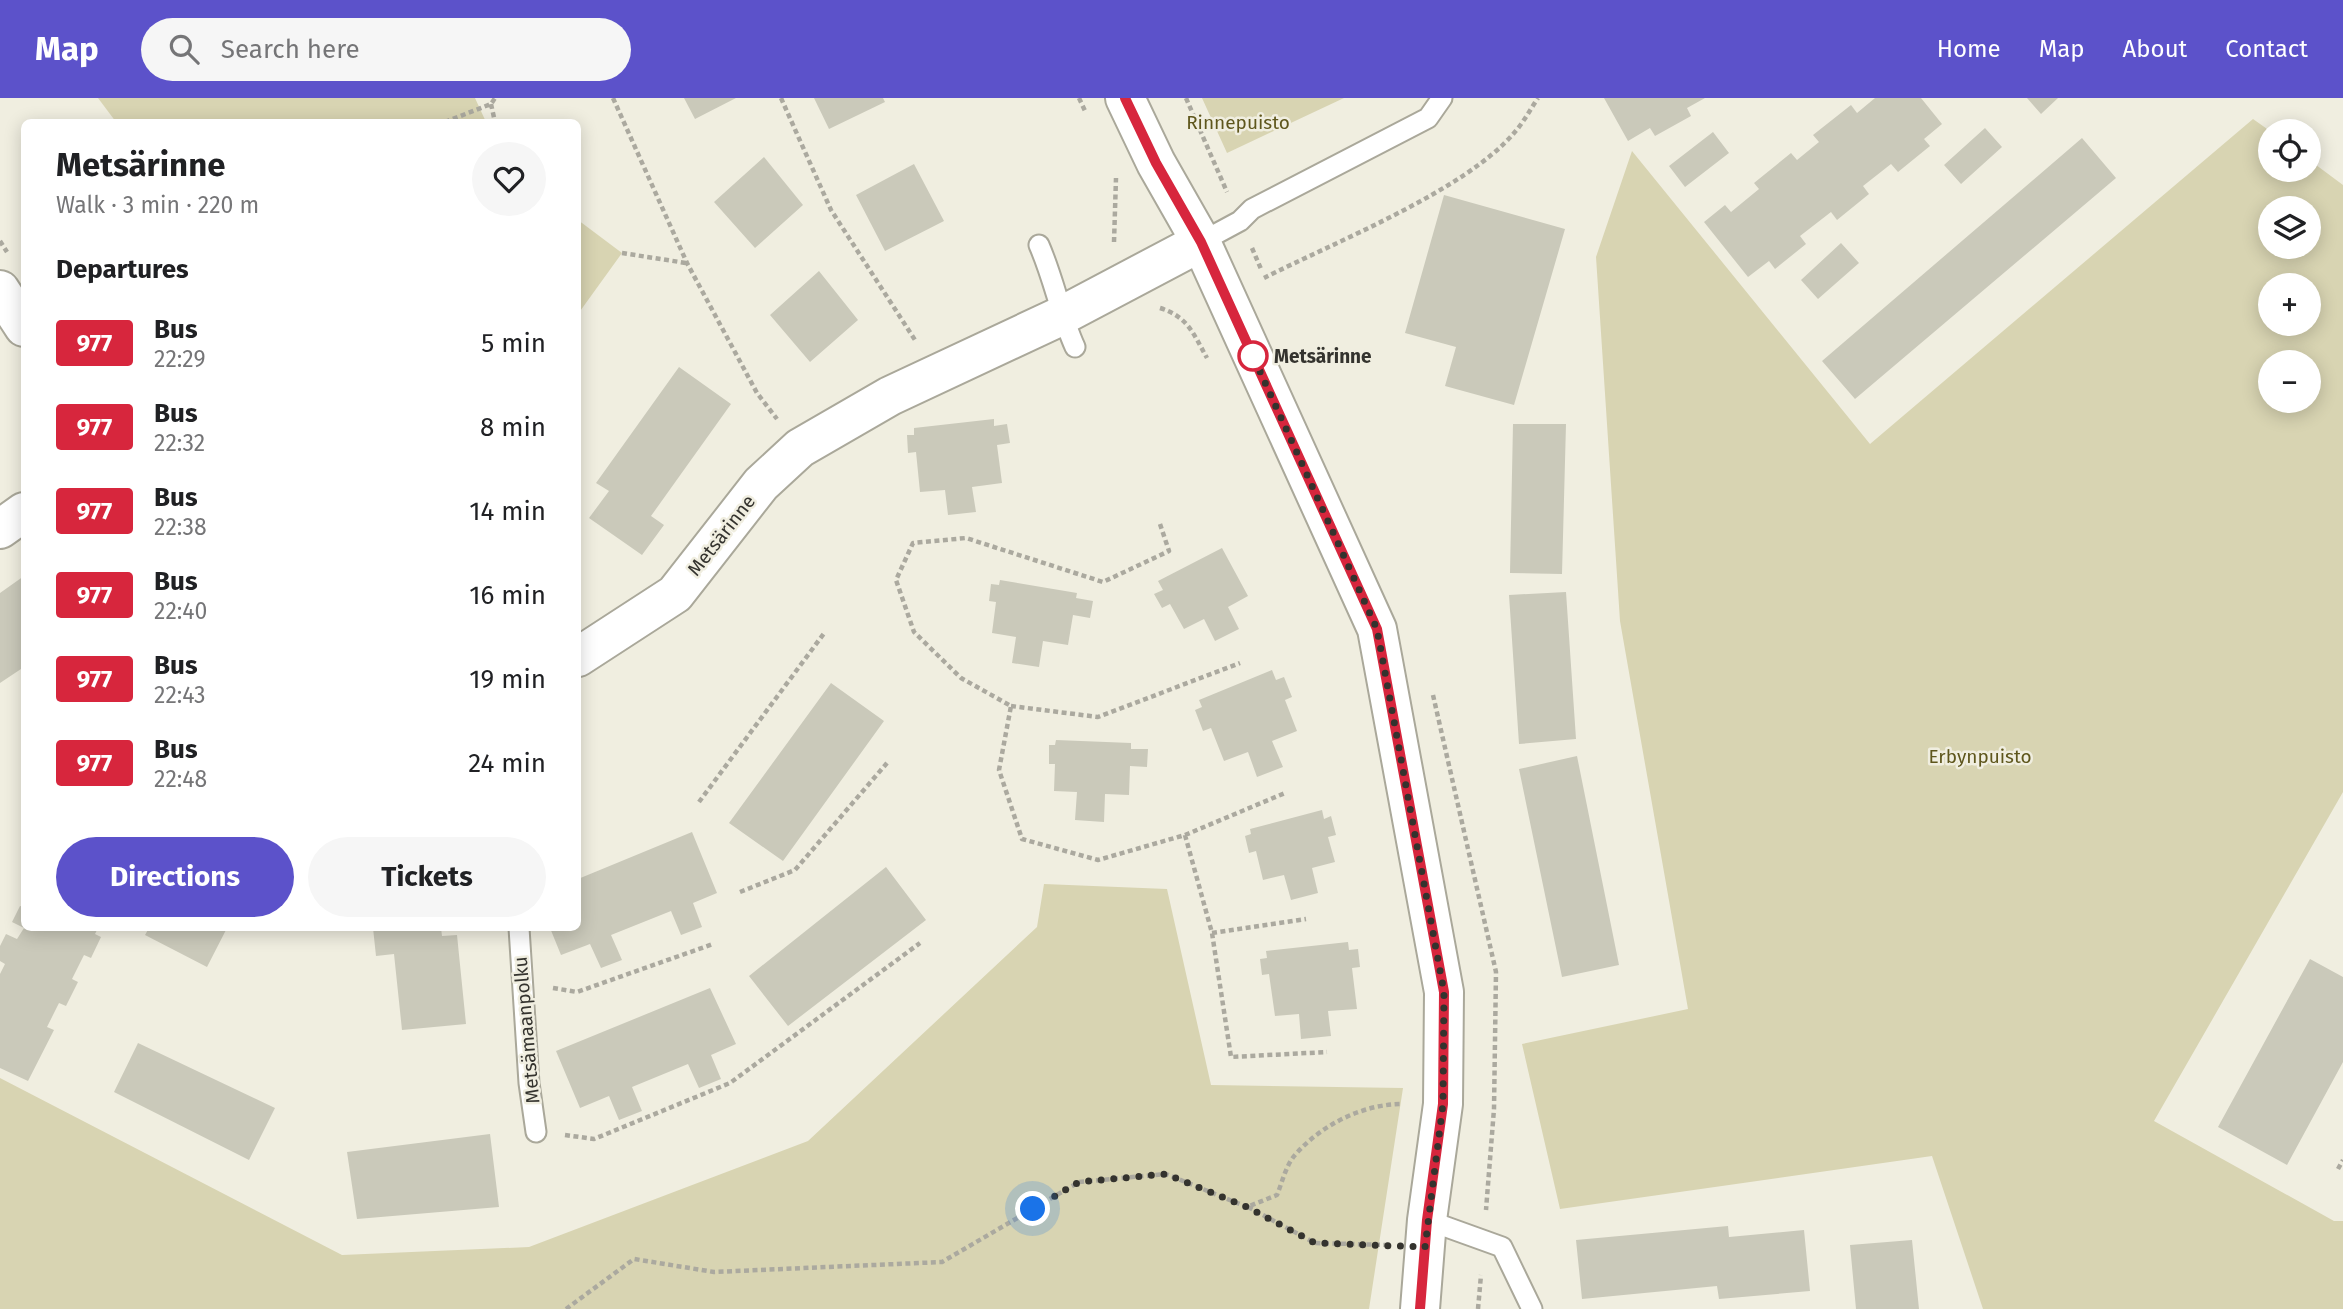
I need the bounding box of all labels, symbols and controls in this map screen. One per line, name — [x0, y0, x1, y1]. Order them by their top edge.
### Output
search box — [141, 18, 631, 81]
text: Map — [35, 29, 99, 69]
icon: search — [165, 30, 203, 68]
text: Search here — [221, 34, 360, 65]
text: Home — [1937, 35, 2001, 63]
text: Map — [2039, 35, 2085, 63]
text: About — [2123, 35, 2187, 63]
text: Contact — [2225, 35, 2308, 63]
park label: Rinnepuisto — [1186, 111, 1290, 134]
map controls — [2258, 119, 2321, 413]
button: locate — [2258, 119, 2321, 182]
button: heart — [472, 142, 546, 216]
text: Metsärinne — [56, 145, 225, 185]
text: Walk · 3 min · 220 m — [56, 191, 259, 219]
button: layers — [2258, 196, 2321, 259]
text: Departures — [56, 254, 189, 285]
button: + — [2258, 273, 2321, 336]
text: Bus — [154, 314, 197, 345]
text: 5 min — [481, 328, 546, 359]
text: 977 — [77, 329, 112, 357]
marker: Metsärinne — [1238, 341, 1268, 371]
text: 22:29 — [154, 345, 206, 373]
place label: Metsärinne — [1274, 345, 1372, 368]
button: − — [2258, 350, 2321, 413]
text: Bus — [154, 398, 197, 429]
text: 8 min — [480, 412, 546, 443]
text: 977 — [77, 413, 112, 441]
text: 22:32 — [154, 429, 205, 457]
text: Bus — [154, 482, 197, 513]
street label: Metsärinne — [683, 490, 760, 580]
text: 14 min — [469, 496, 546, 527]
text: 977 — [77, 497, 112, 525]
text: 22:38 — [154, 513, 207, 541]
text: Bus — [154, 566, 197, 597]
text: 16 min — [469, 580, 546, 611]
text: 977 — [77, 581, 112, 609]
text: 22:40 — [154, 597, 207, 625]
text: Bus — [154, 650, 197, 681]
text: 19 min — [469, 664, 546, 695]
text: 977 — [77, 665, 112, 693]
text: 22:43 — [154, 681, 206, 709]
text: Bus — [154, 734, 197, 765]
park label: Erbynpuisto — [1928, 745, 2032, 768]
text: 24 min — [468, 748, 546, 779]
text: 977 — [77, 749, 112, 777]
text: 22:48 — [154, 765, 207, 793]
button: Directions — [56, 837, 294, 917]
button: Tickets — [308, 837, 546, 917]
street label: Metsämaanpolku — [509, 955, 544, 1104]
your location — [1015, 1191, 1050, 1226]

